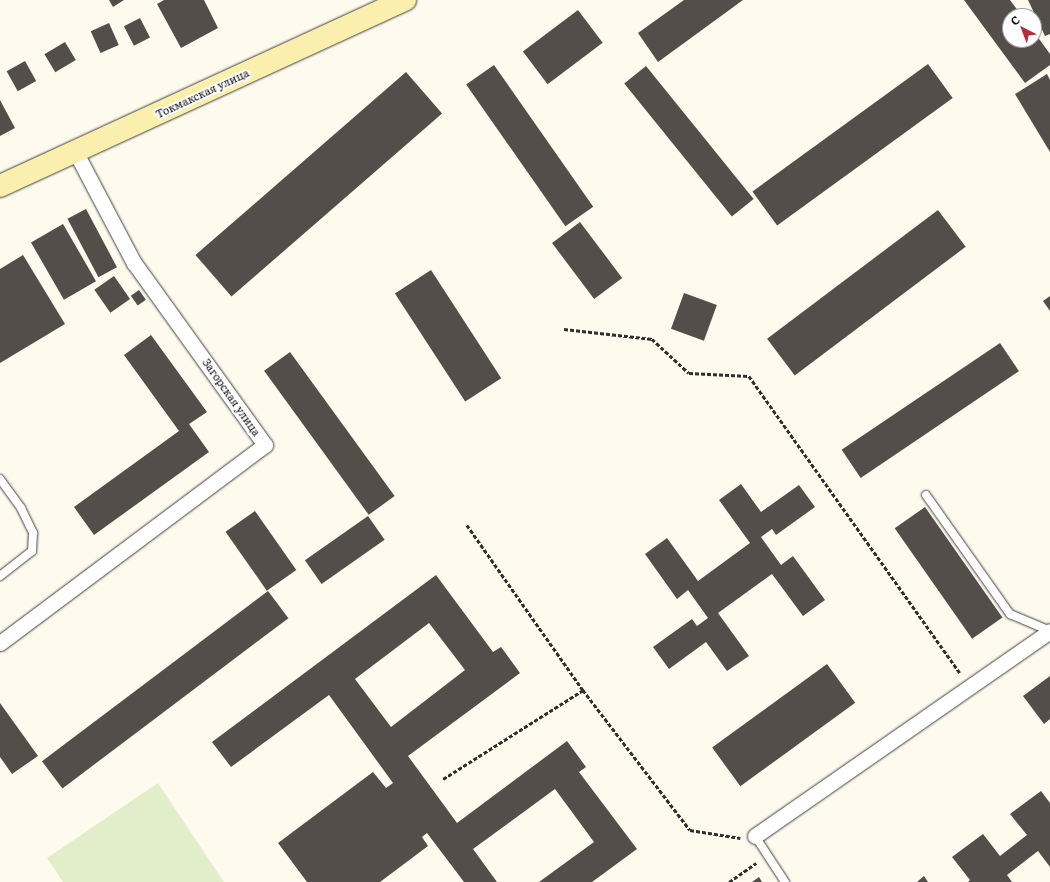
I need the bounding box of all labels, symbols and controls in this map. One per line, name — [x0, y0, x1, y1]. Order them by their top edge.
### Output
north arrow — [1002, 8, 1042, 48]
text: С — [1006, 11, 1023, 28]
street label: Токмакская улица — [153, 66, 251, 120]
street label: Загорская улица — [200, 356, 264, 438]

